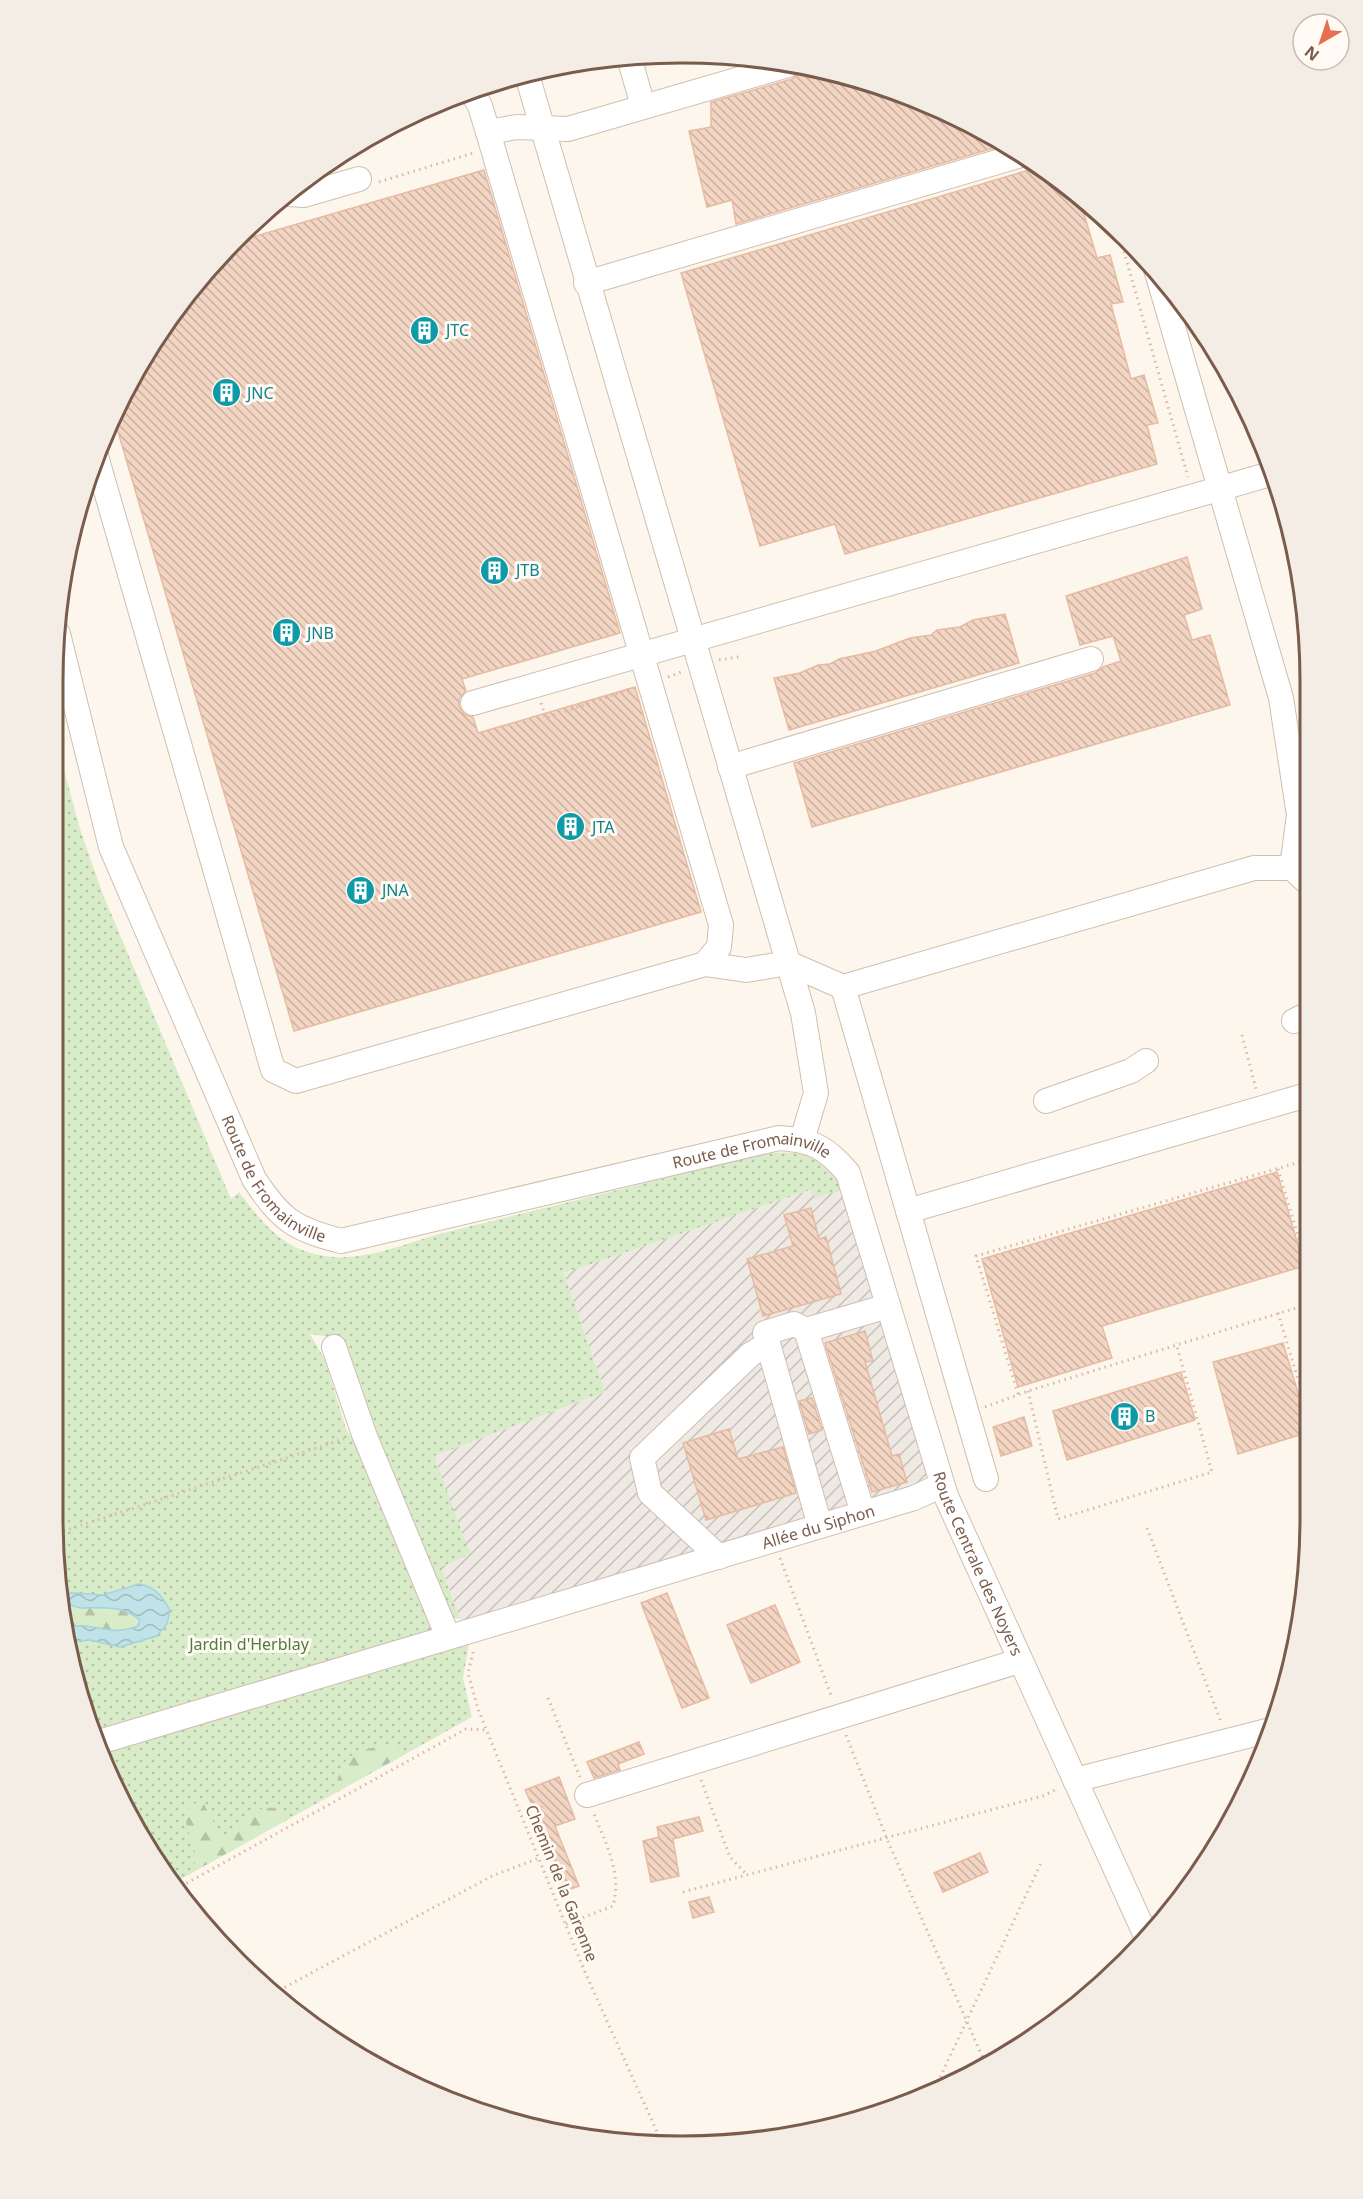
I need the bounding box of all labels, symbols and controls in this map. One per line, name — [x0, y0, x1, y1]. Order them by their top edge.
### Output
north arrow — [1291, 12, 1351, 72]
text: N — [1300, 41, 1324, 66]
building icon: JTC — [409, 314, 441, 346]
place label: JTC — [444, 319, 469, 341]
building icon: JNC — [210, 377, 242, 409]
place label: JNC — [245, 382, 274, 404]
building icon: JTB — [479, 554, 511, 586]
place label: JTB — [514, 559, 540, 581]
building icon: JNB — [270, 617, 302, 649]
place label: JNB — [305, 622, 334, 644]
building icon: JTA — [555, 811, 587, 843]
place label: JTA — [590, 816, 615, 838]
building icon: JNA — [345, 874, 377, 906]
place label: JNA — [380, 879, 410, 901]
street label: Route de Fromainville — [217, 1112, 329, 1247]
street label: Route de Fromainville — [670, 1127, 836, 1174]
building icon: B — [1108, 1400, 1140, 1432]
place label: B — [1145, 1405, 1155, 1427]
street label: Route Centrale des Noyers — [928, 1469, 1028, 1659]
street label: Allée du Siphon — [759, 1499, 877, 1554]
park label: Jardin d'Herblay — [187, 1633, 310, 1655]
street label: Chemin de la Garenne — [520, 1801, 604, 1965]

